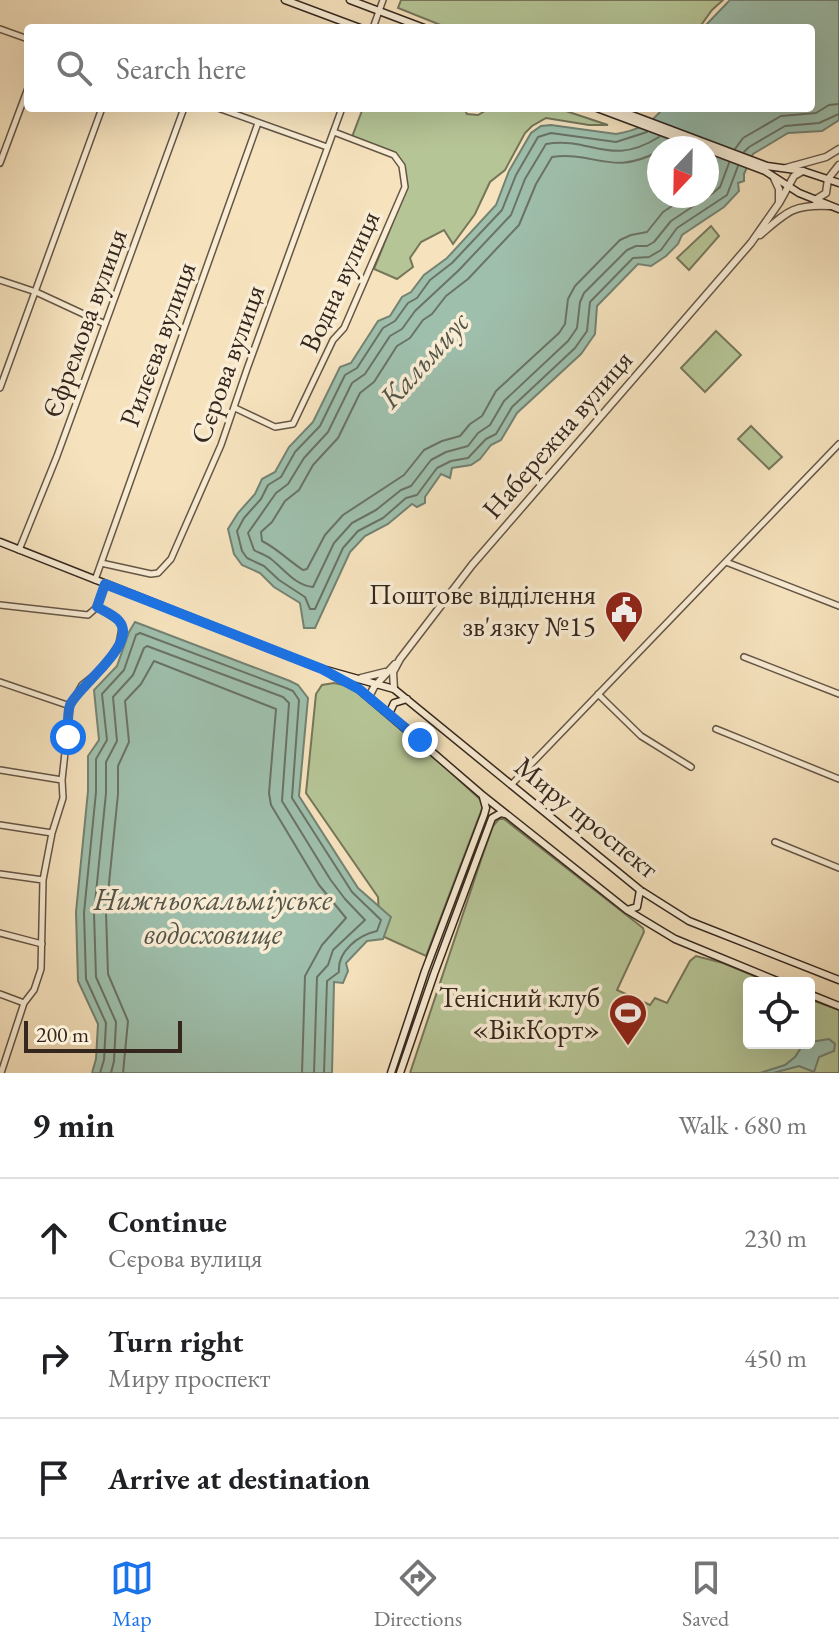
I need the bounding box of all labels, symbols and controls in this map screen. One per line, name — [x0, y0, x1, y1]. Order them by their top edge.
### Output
search box — [24, 24, 815, 112]
icon: search — [52, 46, 96, 90]
text: Search here — [116, 49, 246, 88]
north arrow — [647, 136, 719, 208]
street label: Водна вулиця — [291, 205, 387, 357]
street label: Єфремова вулиця — [33, 224, 135, 422]
street label: Рилєєва вулиця — [111, 257, 203, 431]
street label: Сєрова вулиця — [182, 280, 272, 448]
water label: Кальмиус — [369, 303, 478, 417]
street label: Набережна вулиця — [474, 342, 640, 526]
place label: Поштове відділення зв'язку №15 — [369, 576, 596, 644]
public building icon: Поштове відділення зв'язку №15 — [603, 589, 645, 644]
route start — [50, 719, 86, 755]
route end — [402, 722, 438, 758]
street label: Миру проспект — [508, 748, 667, 886]
water label: Нижньокальміуське водосховище — [93, 880, 333, 953]
map controls — [743, 977, 815, 1049]
button: locate — [743, 977, 815, 1049]
place label: Тенісний клуб «ВікКорт» — [439, 979, 600, 1047]
sports icon: Тенісний клуб «ВікКорт» — [607, 992, 649, 1047]
scale bar — [24, 1017, 182, 1053]
text: 200 m — [36, 1020, 89, 1049]
text: 9 min — [32, 1103, 115, 1147]
text: Walk · 680 m — [679, 1108, 807, 1142]
text: Continue — [108, 1202, 227, 1241]
icon: ahead — [32, 1216, 76, 1260]
text: 230 m — [744, 1221, 807, 1255]
text: Сєрова вулиця — [108, 1241, 262, 1275]
text: Turn right — [108, 1322, 244, 1361]
icon: right — [32, 1336, 76, 1380]
text: 450 m — [744, 1341, 807, 1375]
text: Миру проспект — [108, 1361, 271, 1395]
icon: arrive — [32, 1456, 76, 1500]
text: Arrive at destination — [108, 1459, 370, 1498]
tab: Map — [110, 1556, 154, 1633]
tab: Directions — [374, 1556, 462, 1633]
tab: Saved — [682, 1556, 729, 1633]

